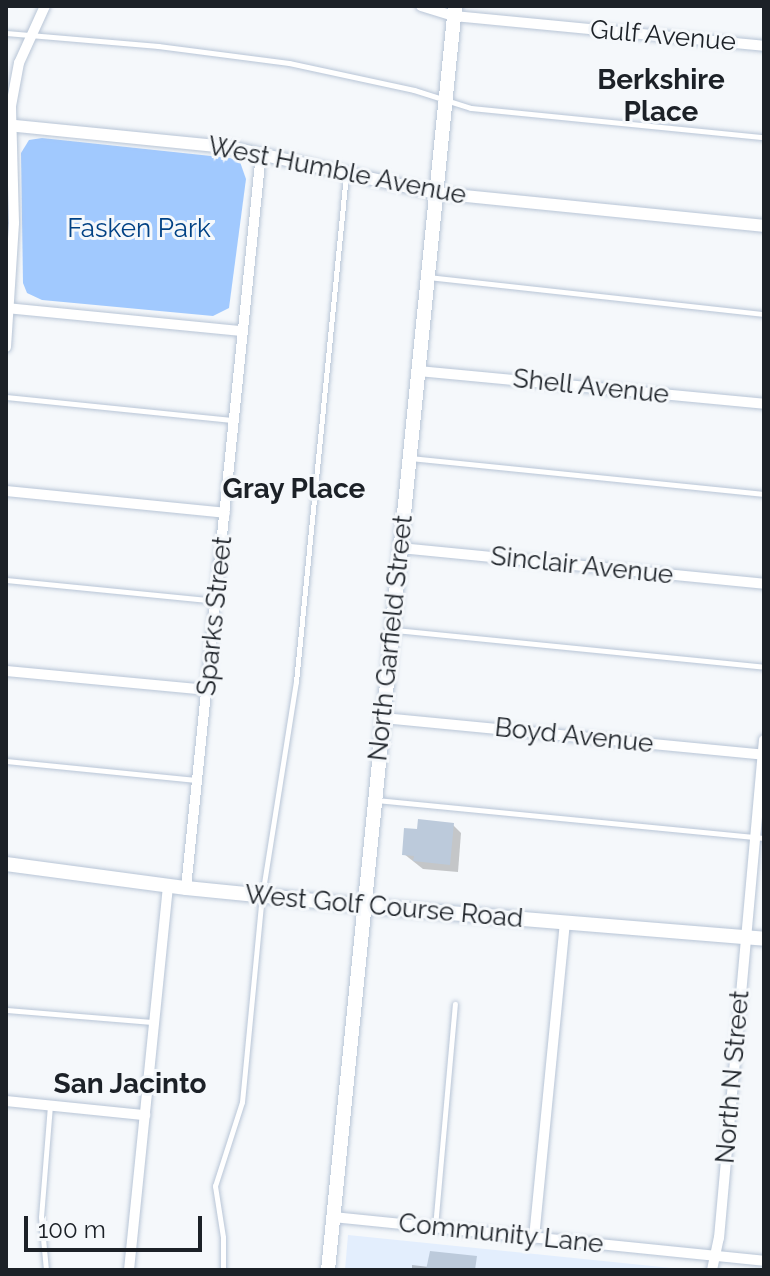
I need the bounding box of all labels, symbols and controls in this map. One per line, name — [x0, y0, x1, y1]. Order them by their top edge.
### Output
street label: Gulf Avenue — [588, 14, 738, 58]
district label: Berkshire Place — [597, 63, 725, 129]
street label: West Humble Avenue — [205, 131, 469, 211]
park label: Fasken Park — [67, 213, 211, 245]
street label: Shell Avenue — [511, 363, 671, 411]
district label: Gray Place — [222, 472, 366, 506]
street label: North Garfield Street — [363, 513, 419, 763]
street label: Sparks Street — [191, 535, 239, 697]
street label: Sinclair Avenue — [488, 541, 676, 591]
street label: Boyd Avenue — [493, 712, 655, 760]
street label: West Golf Course Road — [243, 879, 525, 935]
street label: North N Street — [710, 989, 756, 1165]
district label: San Jacinto — [53, 1067, 207, 1101]
scale bar — [28, 1200, 206, 1250]
street label: Community Lane — [397, 1208, 605, 1260]
text: 100 m — [38, 1215, 106, 1244]

